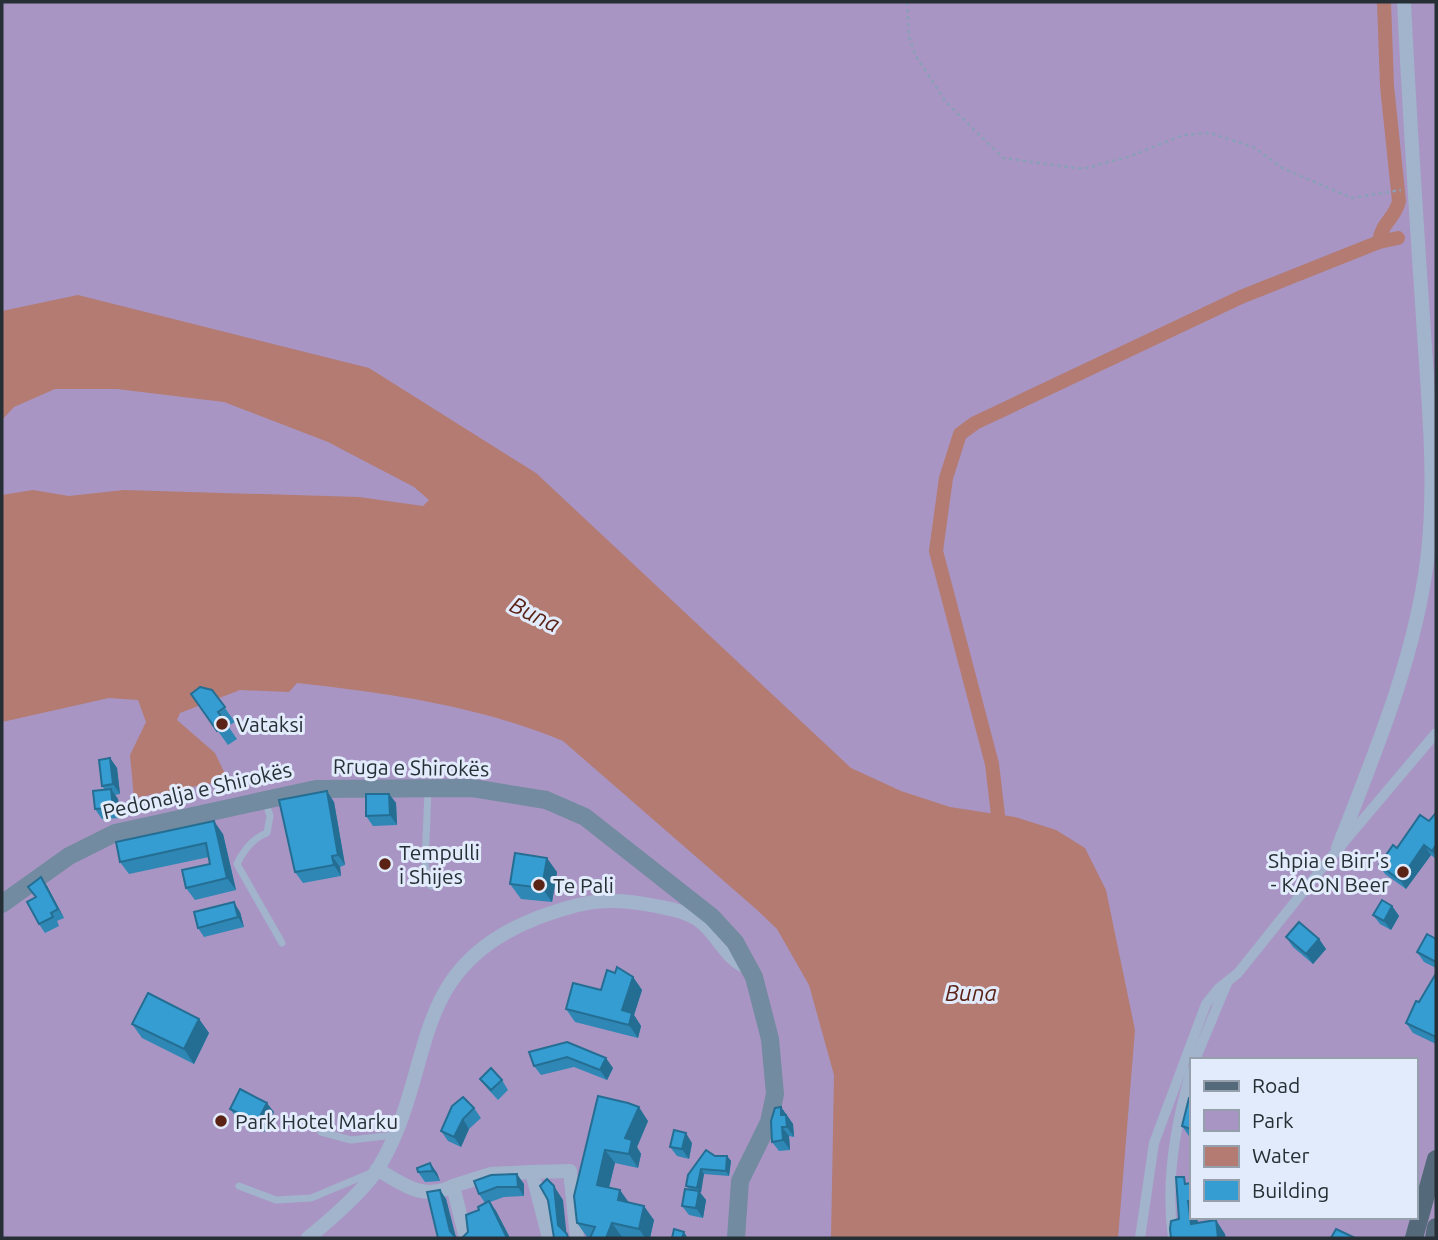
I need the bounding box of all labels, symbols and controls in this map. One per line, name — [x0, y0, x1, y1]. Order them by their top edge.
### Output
water label: Buna — [506, 591, 564, 637]
place label: Vataksi — [236, 712, 304, 736]
marker: Vataksi — [214, 716, 230, 732]
street label: Rruga e Shirokës — [333, 754, 489, 780]
street label: Pedonalja e Shirokës — [100, 757, 294, 823]
place label: Tempulli i Shijes — [399, 840, 480, 888]
place label: Shpia e Birr's - KAON Beer — [1268, 848, 1389, 896]
marker: Tempulli i Shijes — [377, 856, 393, 872]
marker: Shpia e Birr's - KAON Beer — [1395, 864, 1411, 880]
place label: Te Pali — [553, 873, 614, 897]
marker: Te Pali — [531, 877, 547, 893]
water label: Buna — [945, 980, 997, 1005]
legend — [1190, 1058, 1417, 1219]
text: Road — [1252, 1073, 1300, 1097]
text: Park — [1252, 1108, 1294, 1132]
place label: Park Hotel Marku — [235, 1109, 398, 1133]
marker: Park Hotel Marku — [213, 1113, 229, 1129]
text: Water — [1252, 1143, 1310, 1167]
text: Building — [1252, 1178, 1329, 1202]

